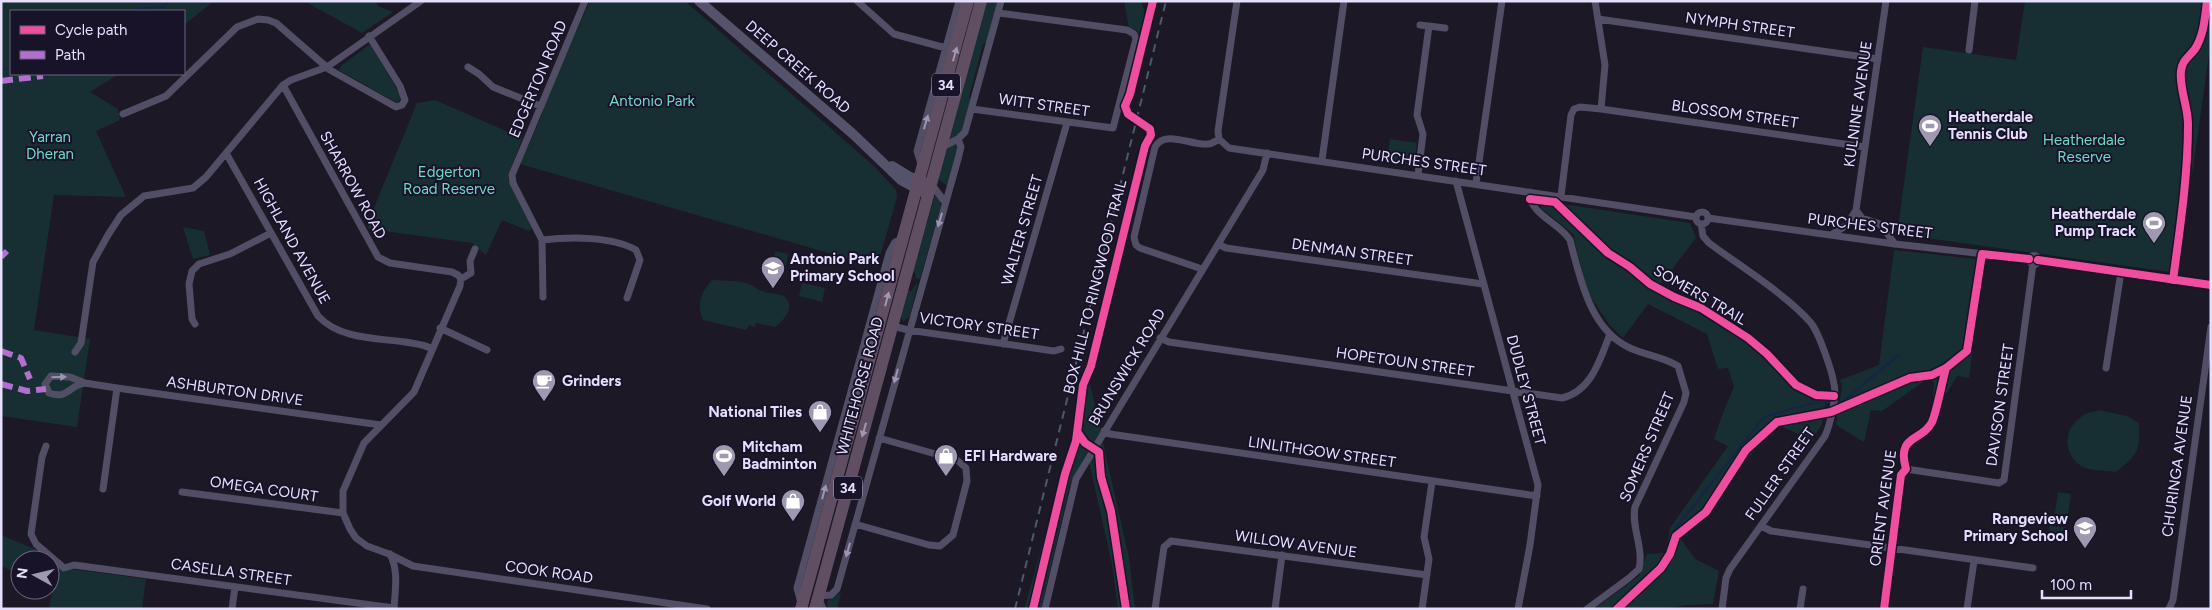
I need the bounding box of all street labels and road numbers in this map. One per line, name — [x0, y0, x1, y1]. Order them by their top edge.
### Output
street label: NYMPH STREET — [1684, 8, 1796, 42]
street label: DEEP CREEK ROAD — [742, 17, 854, 117]
street label: EDGERTON ROAD — [505, 18, 571, 140]
street label: KULNINE AVENUE — [1840, 40, 1876, 168]
road number: 34 — [932, 74, 960, 96]
street label: WITT STREET — [997, 90, 1091, 120]
street label: BLOSSOM STREET — [1671, 96, 1800, 132]
street label: SHARROW ROAD — [316, 128, 390, 242]
street label: PURCHES STREET — [1361, 144, 1488, 180]
street label: WALTER STREET — [998, 172, 1047, 287]
street label: HIGHLAND AVENUE — [250, 175, 334, 307]
street label: BOX HILL TO RINGWOOD TRAIL — [1060, 178, 1130, 396]
street label: PURCHES STREET — [1807, 209, 1934, 243]
street label: DENMAN STREET — [1290, 235, 1414, 269]
street label: SOMERS TRAIL — [1650, 261, 1750, 329]
street label: BRUNSWICK ROAD — [1085, 305, 1169, 429]
street label: VICTORY STREET — [918, 309, 1041, 343]
street label: WHITEHORSE ROAD — [833, 315, 887, 457]
street label: DUDLEY STREET — [1503, 333, 1550, 448]
street label: DAVISON STREET — [1983, 342, 2018, 467]
street label: HOPETOUN STREET — [1335, 343, 1476, 381]
street label: ASHBURTON DRIVE — [165, 372, 305, 410]
street label: SOMERS STREET — [1616, 389, 1679, 505]
street label: CHURINGA AVENUE — [2158, 394, 2196, 538]
street label: FULLER STREET — [1741, 424, 1819, 524]
street label: LINLITHGOW STREET — [1247, 433, 1398, 471]
street label: ORIENT AVENUE — [1866, 449, 1900, 567]
street label: OMEGA COURT — [209, 472, 320, 506]
road number: 34 — [834, 476, 862, 499]
street label: WILLOW AVENUE — [1234, 527, 1358, 561]
street label: CASELLA STREET — [170, 555, 293, 589]
street label: COOK ROAD — [504, 557, 594, 587]

